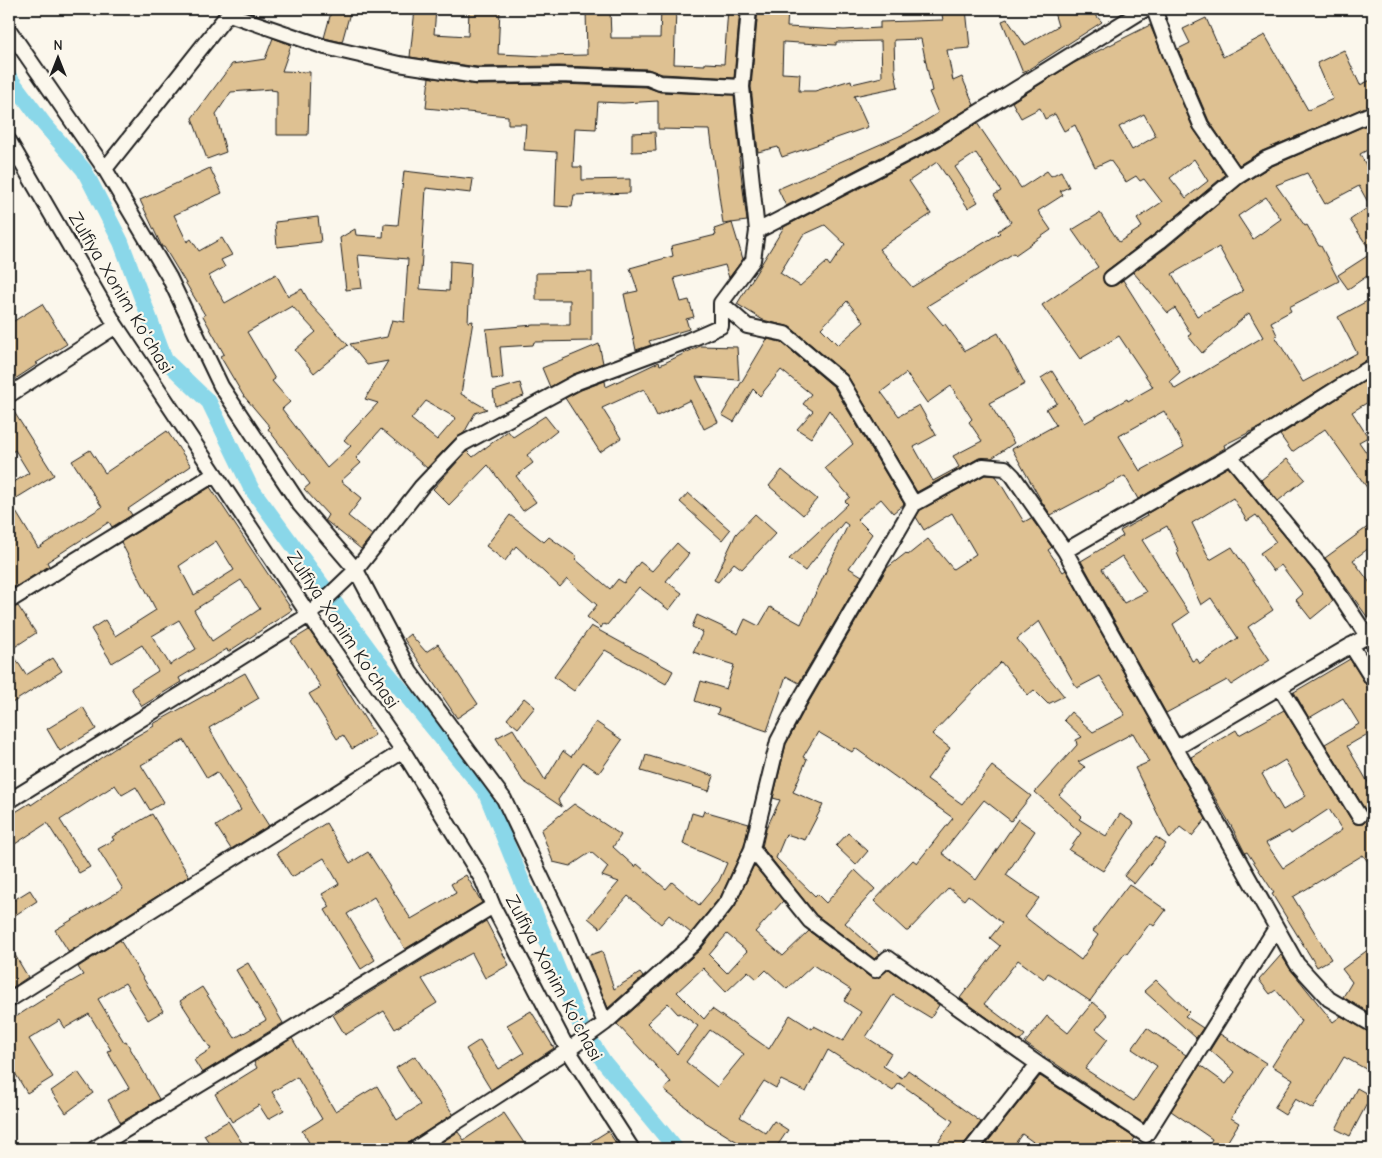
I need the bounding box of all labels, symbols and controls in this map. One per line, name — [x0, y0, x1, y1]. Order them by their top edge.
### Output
north arrow — [32, 32, 82, 82]
text: N — [53, 37, 63, 54]
street label: Zulfiya Xonim Ko'chasi — [64, 208, 178, 378]
street label: Zulfiya Xonim Ko'chasi — [282, 547, 404, 713]
street label: Zulfiya Xonim Ko'chasi — [501, 891, 607, 1065]

